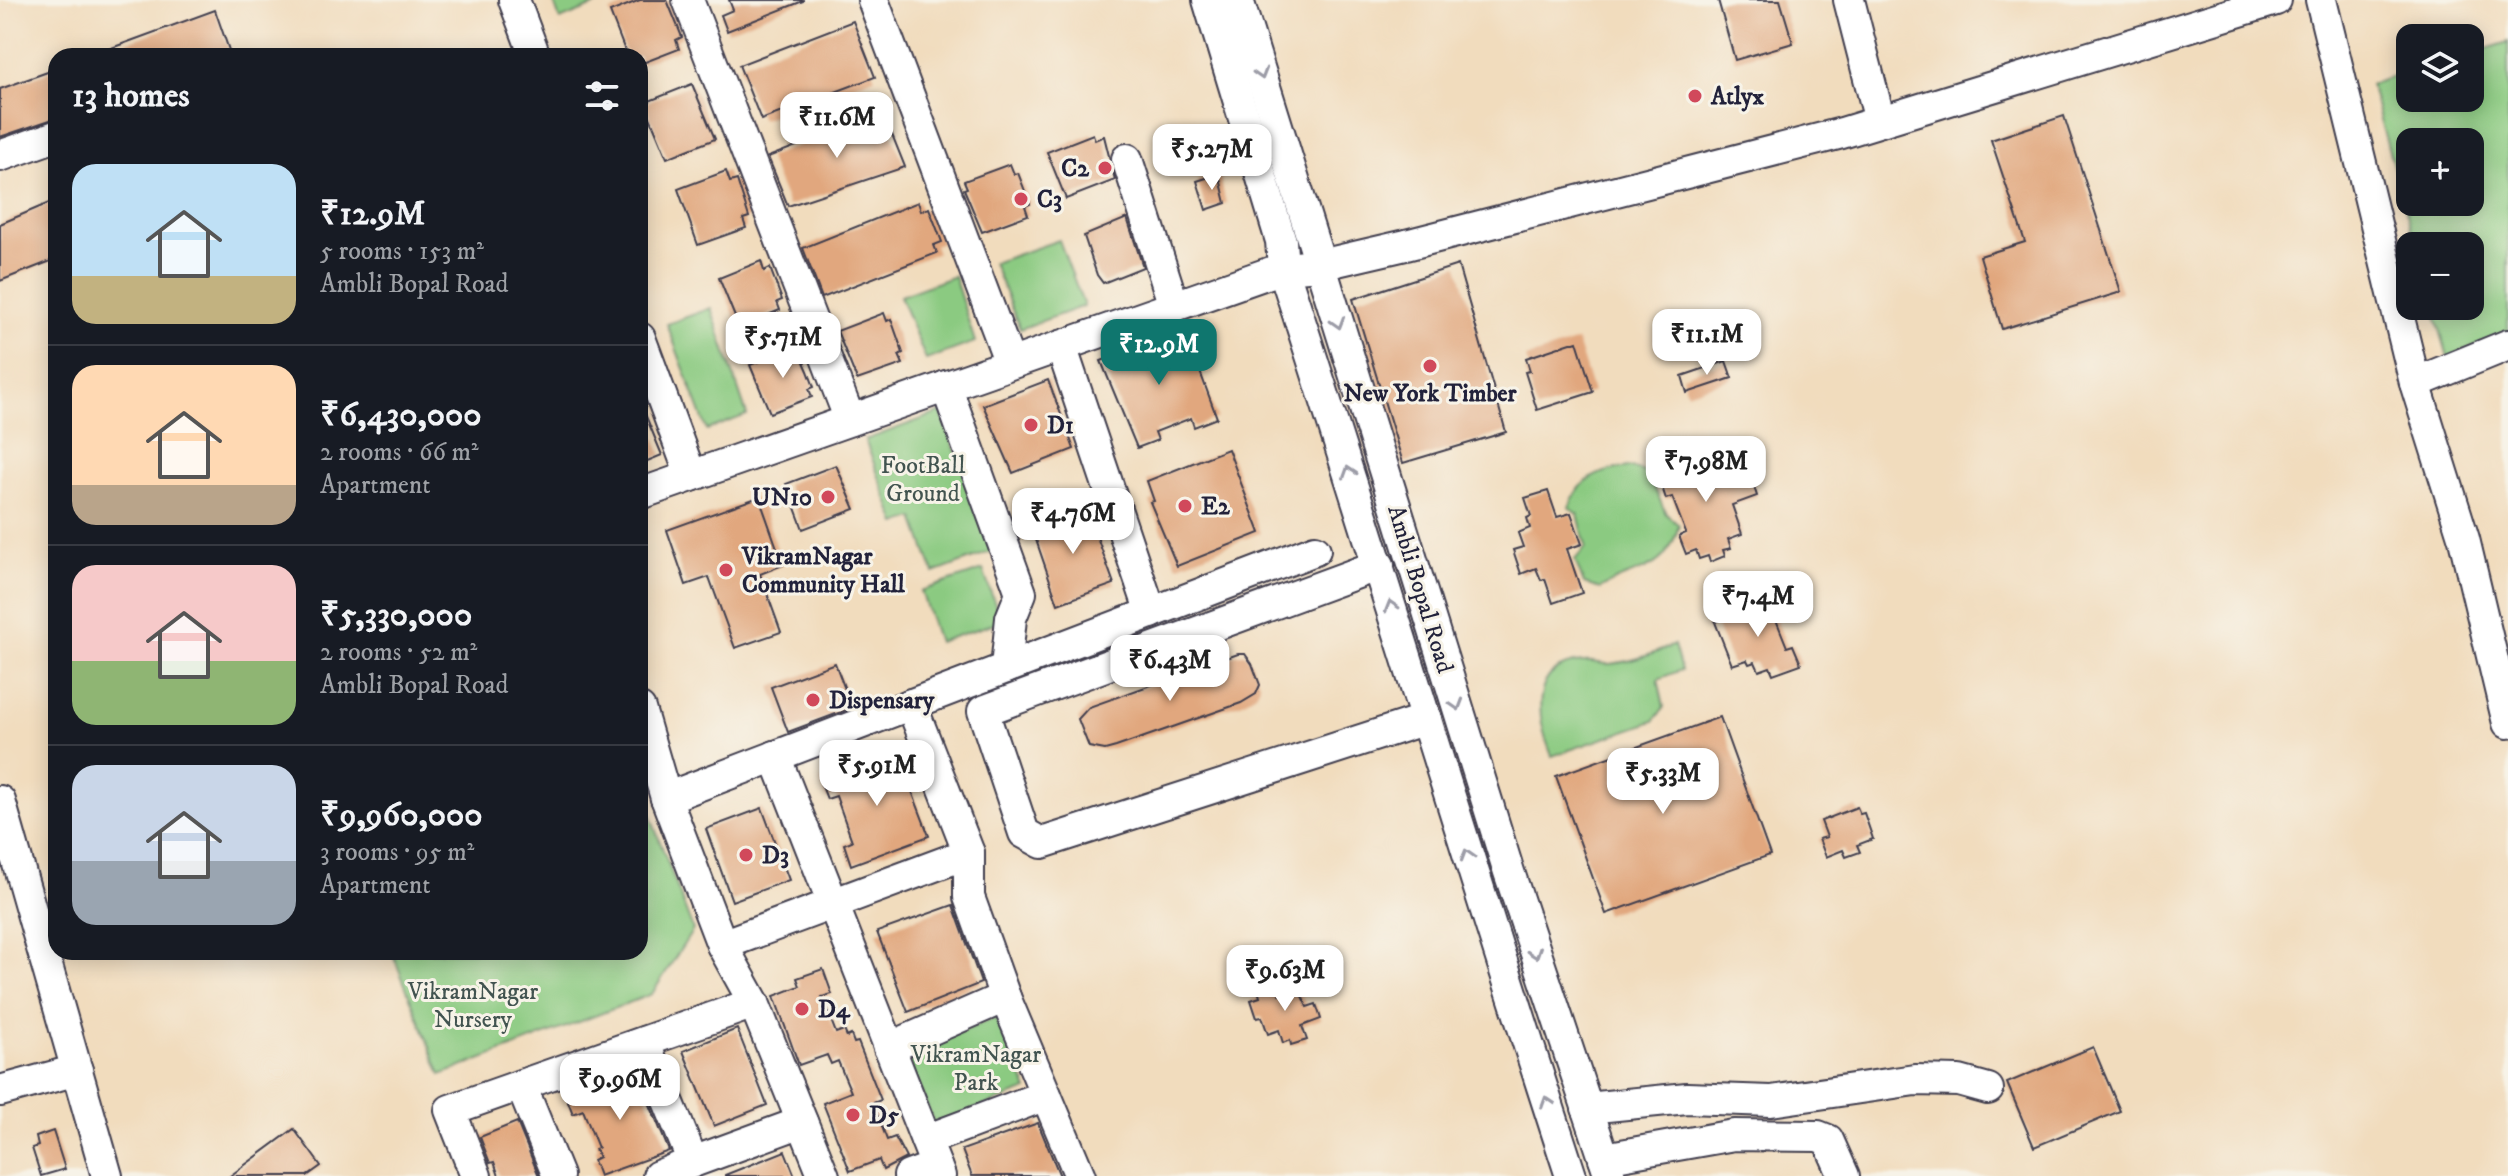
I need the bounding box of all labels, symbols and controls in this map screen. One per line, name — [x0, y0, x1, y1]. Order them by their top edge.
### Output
map controls — [2396, 24, 2484, 320]
button: layers — [2396, 24, 2484, 112]
one-way arrow — [1252, 67, 1268, 81]
icon: filters — [580, 74, 624, 118]
text: 13 homes — [72, 75, 190, 117]
place label: Atlyx — [1710, 82, 1764, 112]
marker: Atlyx — [1686, 87, 1704, 105]
pin: ₹11.6M — [772, 92, 902, 160]
text: ₹11.6M — [798, 101, 876, 134]
pin: ₹5.27M — [1147, 124, 1277, 192]
button: + — [2396, 128, 2484, 216]
text: ₹5.27M — [1171, 133, 1253, 166]
place label: C2 — [1061, 154, 1090, 184]
marker: C2 — [1096, 159, 1114, 177]
place label: C3 — [1037, 185, 1062, 215]
marker: C3 — [1012, 190, 1030, 208]
text: ₹12.9M — [320, 193, 425, 235]
icon: home — [136, 196, 232, 292]
button: − — [2396, 232, 2484, 320]
text: 5 rooms · 153 m² — [320, 235, 484, 268]
text: Ambli Bopal Road — [320, 268, 509, 301]
pin: ₹11.1M — [1642, 309, 1772, 377]
pin: ₹5.71M — [718, 312, 848, 380]
one-way arrow — [1329, 315, 1345, 329]
text: ₹11.1M — [1670, 318, 1744, 351]
pin: ₹12.9M — [1094, 319, 1224, 387]
text: ₹5.71M — [744, 321, 822, 354]
text: ₹12.9M — [1119, 328, 1199, 361]
marker: New York Timber — [1421, 357, 1439, 375]
place label: New York Timber — [1344, 379, 1518, 409]
text: ₹6,430,000 — [320, 394, 482, 436]
icon: home — [136, 397, 232, 493]
place label: D1 — [1047, 411, 1074, 441]
marker: D1 — [1022, 416, 1040, 434]
text: 2 rooms · 66 m² — [320, 436, 479, 469]
pin: ₹7.98M — [1641, 436, 1771, 504]
text: ₹7.98M — [1664, 445, 1748, 478]
park label: FootBall Ground — [881, 451, 966, 509]
one-way arrow — [1343, 466, 1359, 480]
text: Apartment — [320, 469, 431, 502]
place label: UN10 — [752, 483, 812, 513]
marker: UN10 — [819, 488, 837, 506]
pin: ₹4.76M — [1008, 488, 1138, 556]
place label: E2 — [1201, 492, 1231, 522]
text: ₹4.76M — [1030, 497, 1116, 530]
marker: E2 — [1176, 497, 1194, 515]
street label: Ambli Bopal Road — [1380, 502, 1460, 677]
place label: VikramNagar Community Hall — [741, 542, 906, 600]
marker: VikramNagar Community Hall — [717, 561, 735, 579]
pin: ₹7.4M — [1702, 571, 1814, 639]
text: ₹7.4M — [1721, 580, 1795, 613]
text: ₹5,330,000 — [320, 594, 472, 636]
icon: home — [136, 597, 232, 693]
one-way arrow — [1384, 599, 1400, 613]
pin: ₹6.43M — [1105, 635, 1235, 703]
text: 2 rooms · 52 m² — [320, 636, 477, 669]
text: ₹6.43M — [1128, 644, 1212, 677]
text: Ambli Bopal Road — [320, 669, 509, 702]
place label: Dispensary — [829, 686, 935, 716]
marker: Dispensary — [804, 691, 822, 709]
one-way arrow — [1448, 697, 1464, 711]
pin: ₹5.91M — [812, 740, 942, 808]
pin: ₹5.33M — [1598, 748, 1728, 816]
text: ₹5.91M — [837, 749, 917, 782]
text: ₹5.33M — [1625, 757, 1701, 790]
text: ₹9,960,000 — [320, 794, 483, 836]
icon: home — [136, 797, 232, 893]
text: 3 rooms · 95 m² — [320, 836, 475, 869]
place label: D3 — [762, 841, 789, 871]
marker: D3 — [737, 846, 755, 864]
one-way arrow — [1460, 848, 1476, 862]
text: Apartment — [320, 869, 431, 902]
pin: ₹9.63M — [1220, 945, 1350, 1013]
one-way arrow — [1526, 945, 1542, 959]
text: ₹9.63M — [1244, 954, 1326, 987]
park label: VikramNagar Nursery — [407, 977, 538, 1035]
place label: D4 — [818, 995, 851, 1025]
marker: D4 — [793, 1000, 811, 1018]
park label: VikramNagar Park — [910, 1040, 1041, 1098]
pin: ₹9.96M — [555, 1054, 685, 1122]
text: ₹9.96M — [578, 1063, 662, 1096]
one-way arrow — [1540, 1096, 1556, 1109]
place label: D5 — [869, 1101, 899, 1131]
marker: D5 — [844, 1106, 862, 1124]

